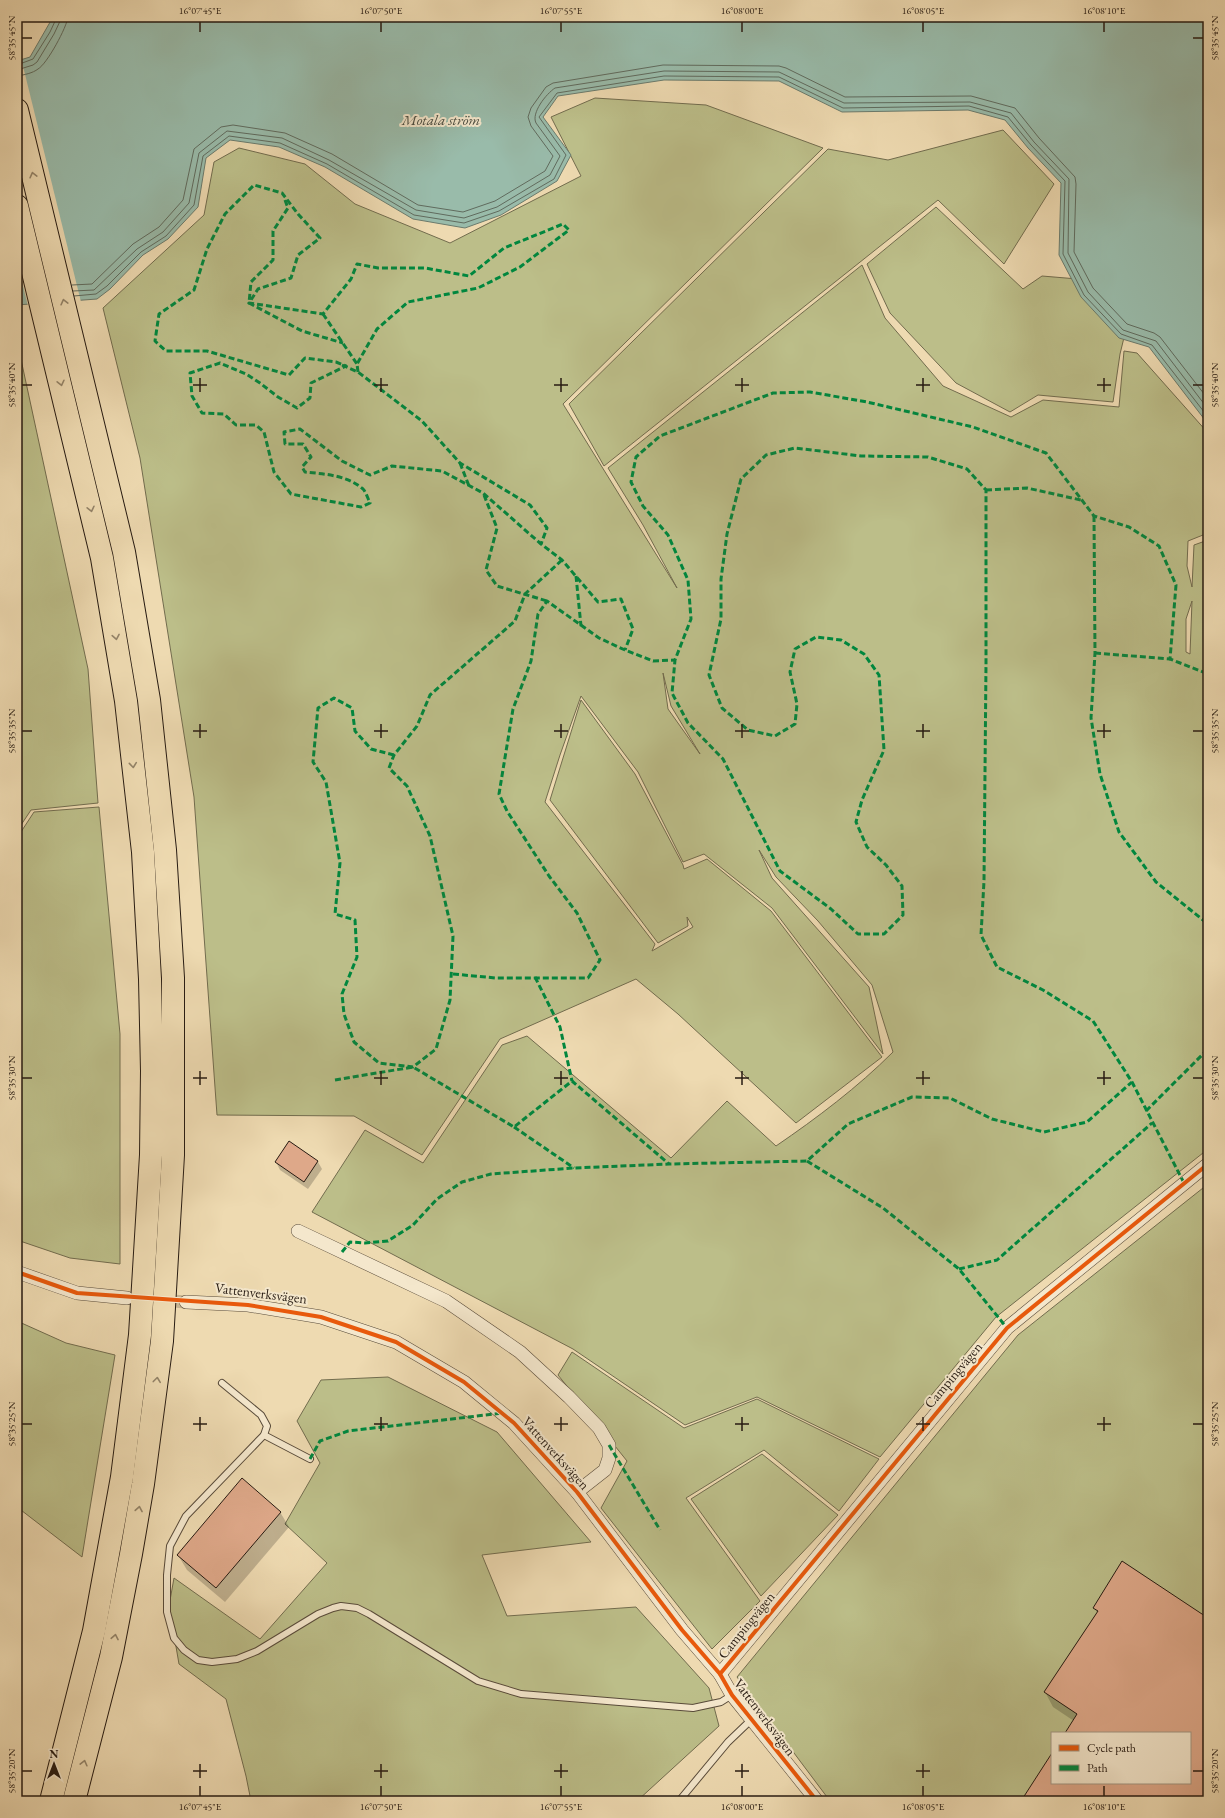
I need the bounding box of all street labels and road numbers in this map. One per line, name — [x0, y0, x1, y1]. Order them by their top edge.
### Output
street label: Vattenverksvägen — [214, 1278, 309, 1308]
street label: Campingvägen — [920, 1338, 986, 1412]
street label: Vattenverksvägen — [518, 1413, 594, 1494]
street label: Campingvägen — [714, 1587, 779, 1662]
street label: Vattenverksvägen — [730, 1675, 800, 1760]

